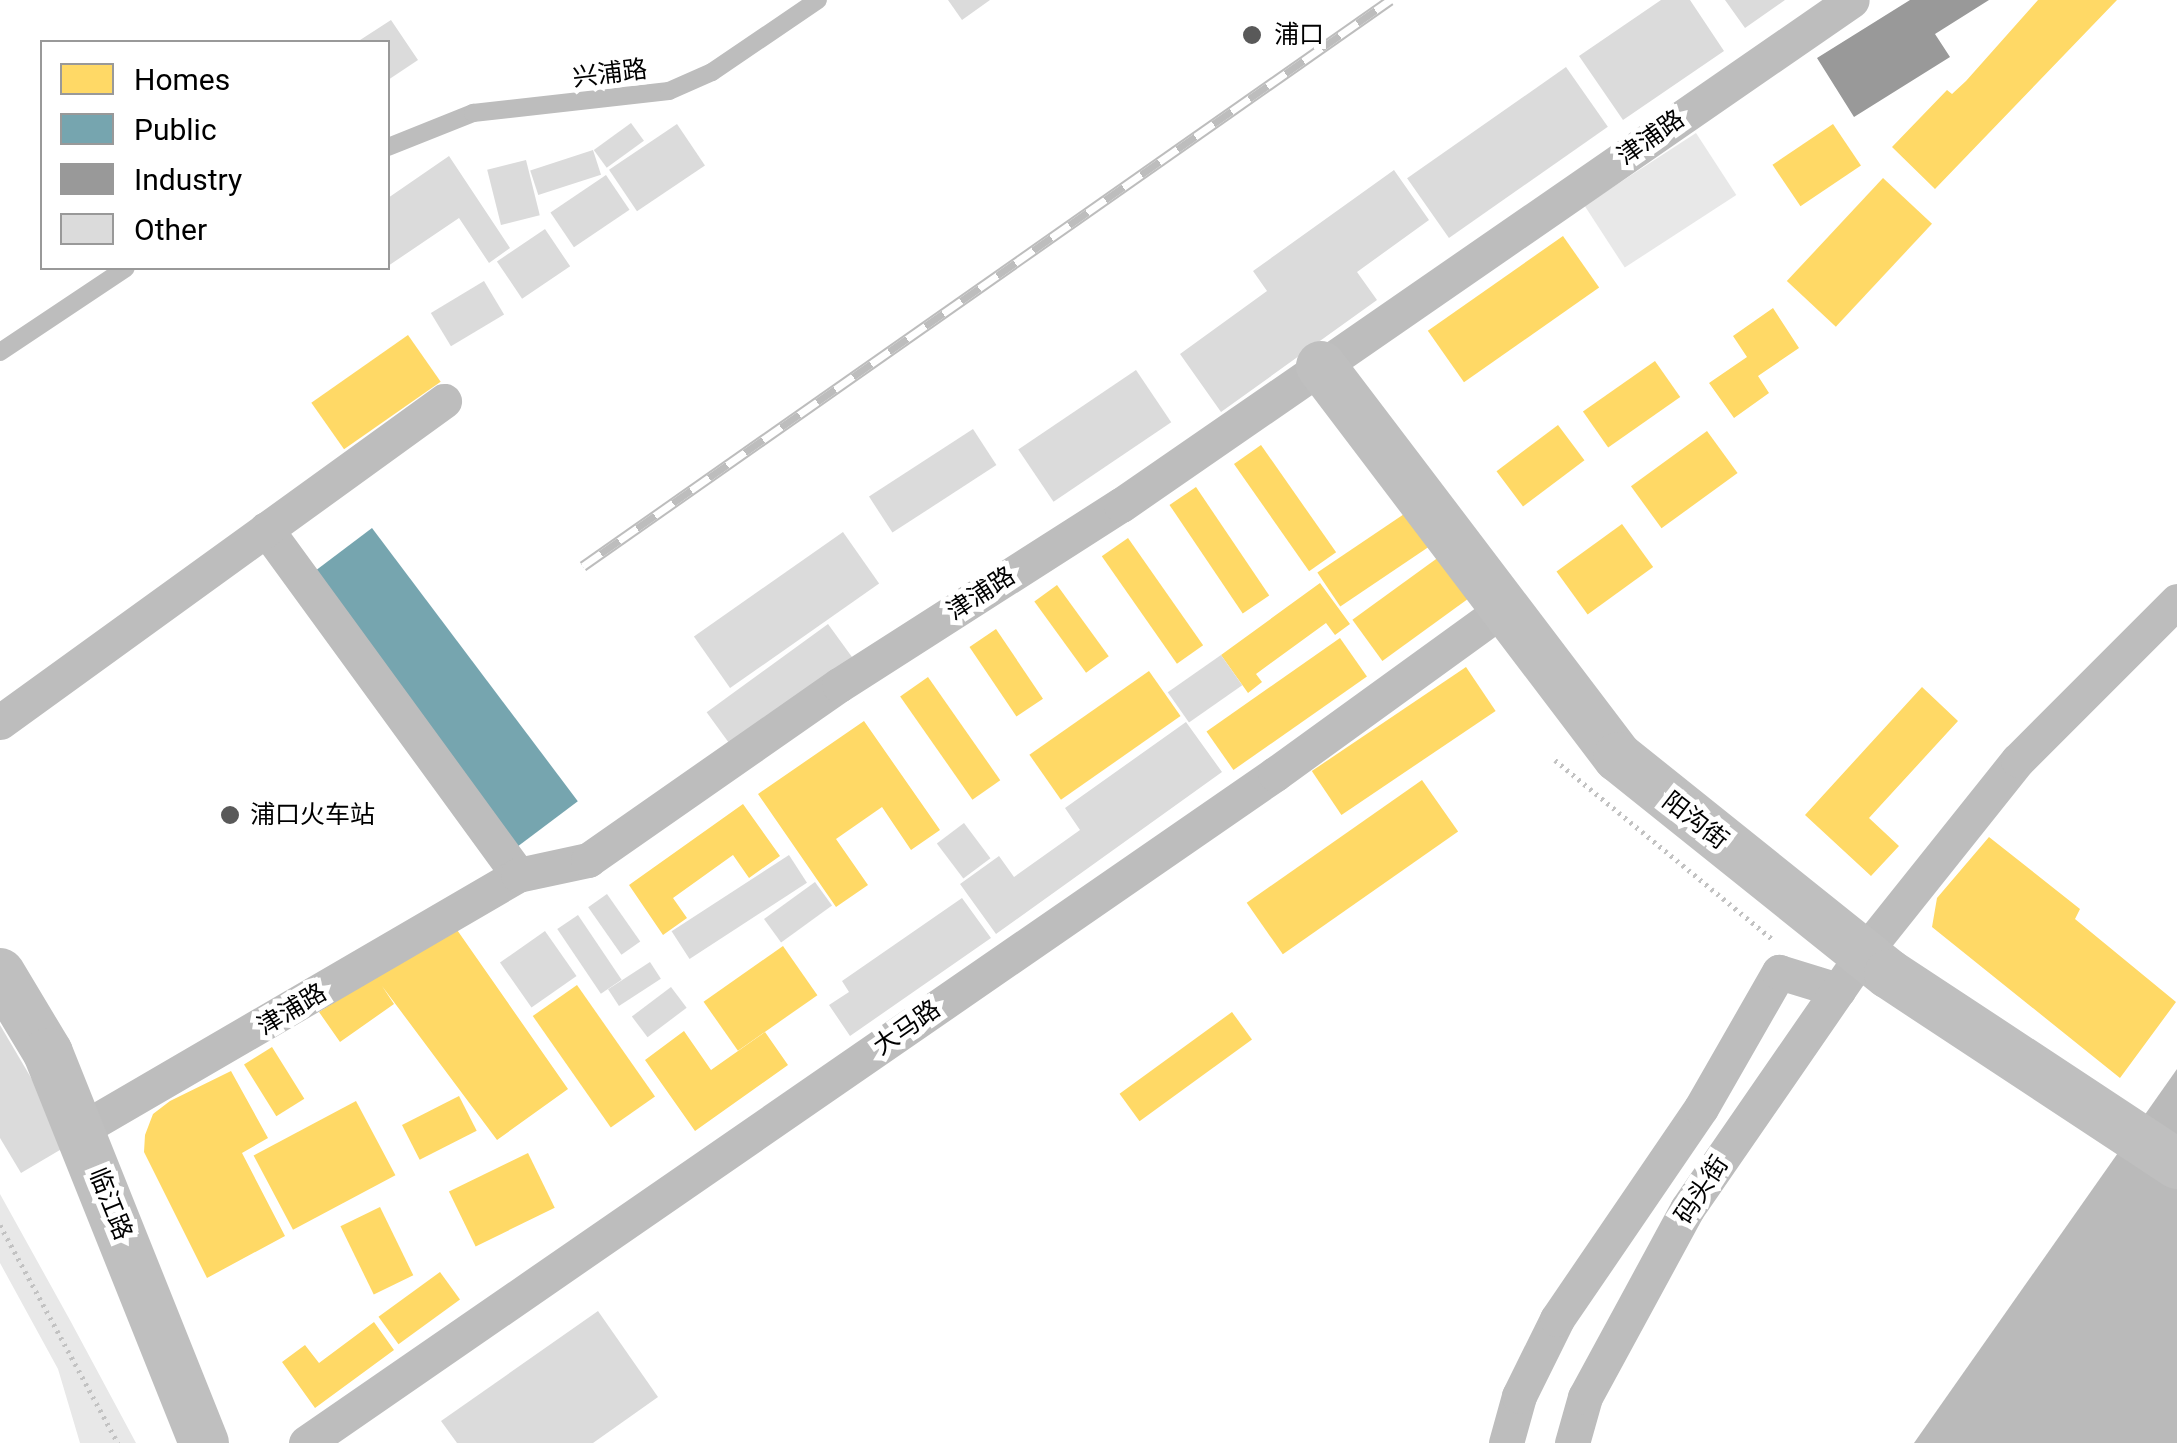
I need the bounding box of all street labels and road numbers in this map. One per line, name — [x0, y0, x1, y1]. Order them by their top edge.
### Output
street label: 兴浦路 — [571, 55, 649, 93]
street label: 津浦路 — [1612, 104, 1690, 172]
street label: 津浦路 — [941, 561, 1021, 627]
street label: 阳沟街 — [1656, 786, 1734, 856]
street label: 津浦路 — [252, 978, 332, 1042]
street label: 大马路 — [868, 994, 946, 1062]
street label: 码头街 — [1669, 1150, 1735, 1230]
street label: 临江路 — [82, 1164, 138, 1244]

